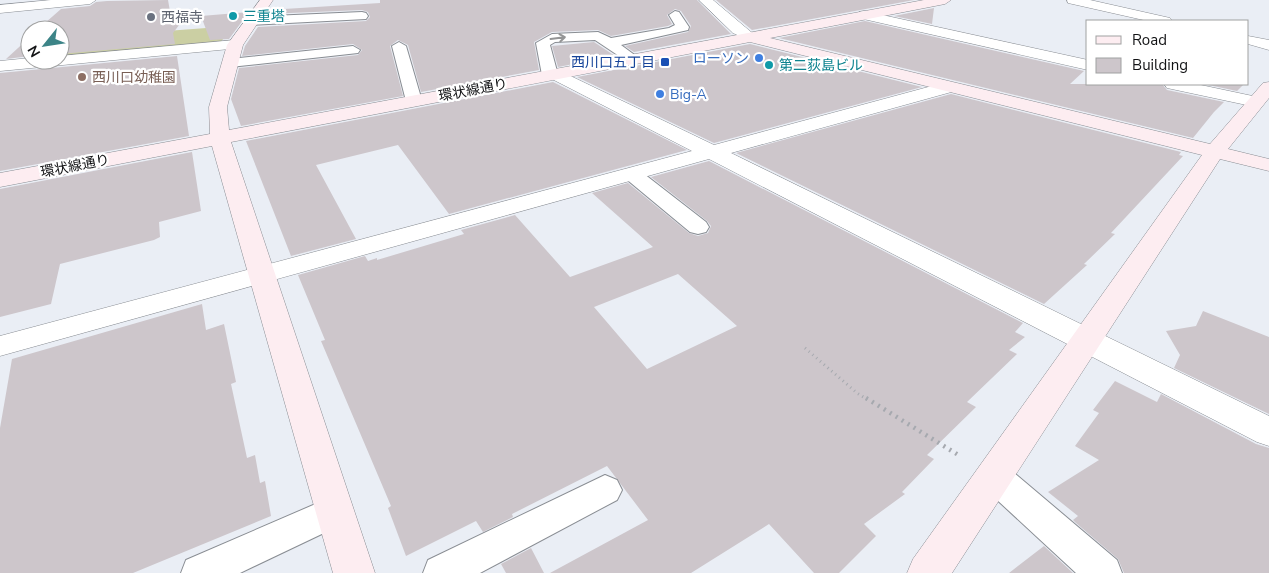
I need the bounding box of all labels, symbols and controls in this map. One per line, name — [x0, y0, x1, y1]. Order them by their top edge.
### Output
place label: 三重塔 — [243, 7, 285, 26]
place label: 西福寺 — [161, 8, 203, 27]
marker: 三重塔 — [227, 10, 239, 22]
marker: 西福寺 — [145, 11, 157, 23]
north arrow — [20, 20, 70, 70]
legend — [1086, 20, 1249, 85]
text: Road — [1132, 30, 1167, 50]
one-way arrow — [550, 33, 566, 43]
text: N — [23, 42, 45, 61]
place label: ローソン — [693, 49, 749, 68]
marker: ローソン — [753, 52, 765, 64]
place label: 西川口五丁目 — [571, 53, 655, 72]
text: Building — [1132, 55, 1188, 75]
marker: 西川口五丁目 — [659, 56, 671, 68]
place label: 第二荻島ビル — [779, 56, 863, 75]
marker: 第二荻島ビル — [763, 59, 775, 71]
place label: 西川口幼稚園 — [92, 68, 176, 87]
marker: 西川口幼稚園 — [76, 71, 88, 83]
street label: 環状線通り — [437, 74, 509, 106]
place label: Big-A — [670, 85, 707, 104]
marker: Big-A — [654, 88, 666, 100]
street label: 環状線通り — [39, 150, 111, 182]

